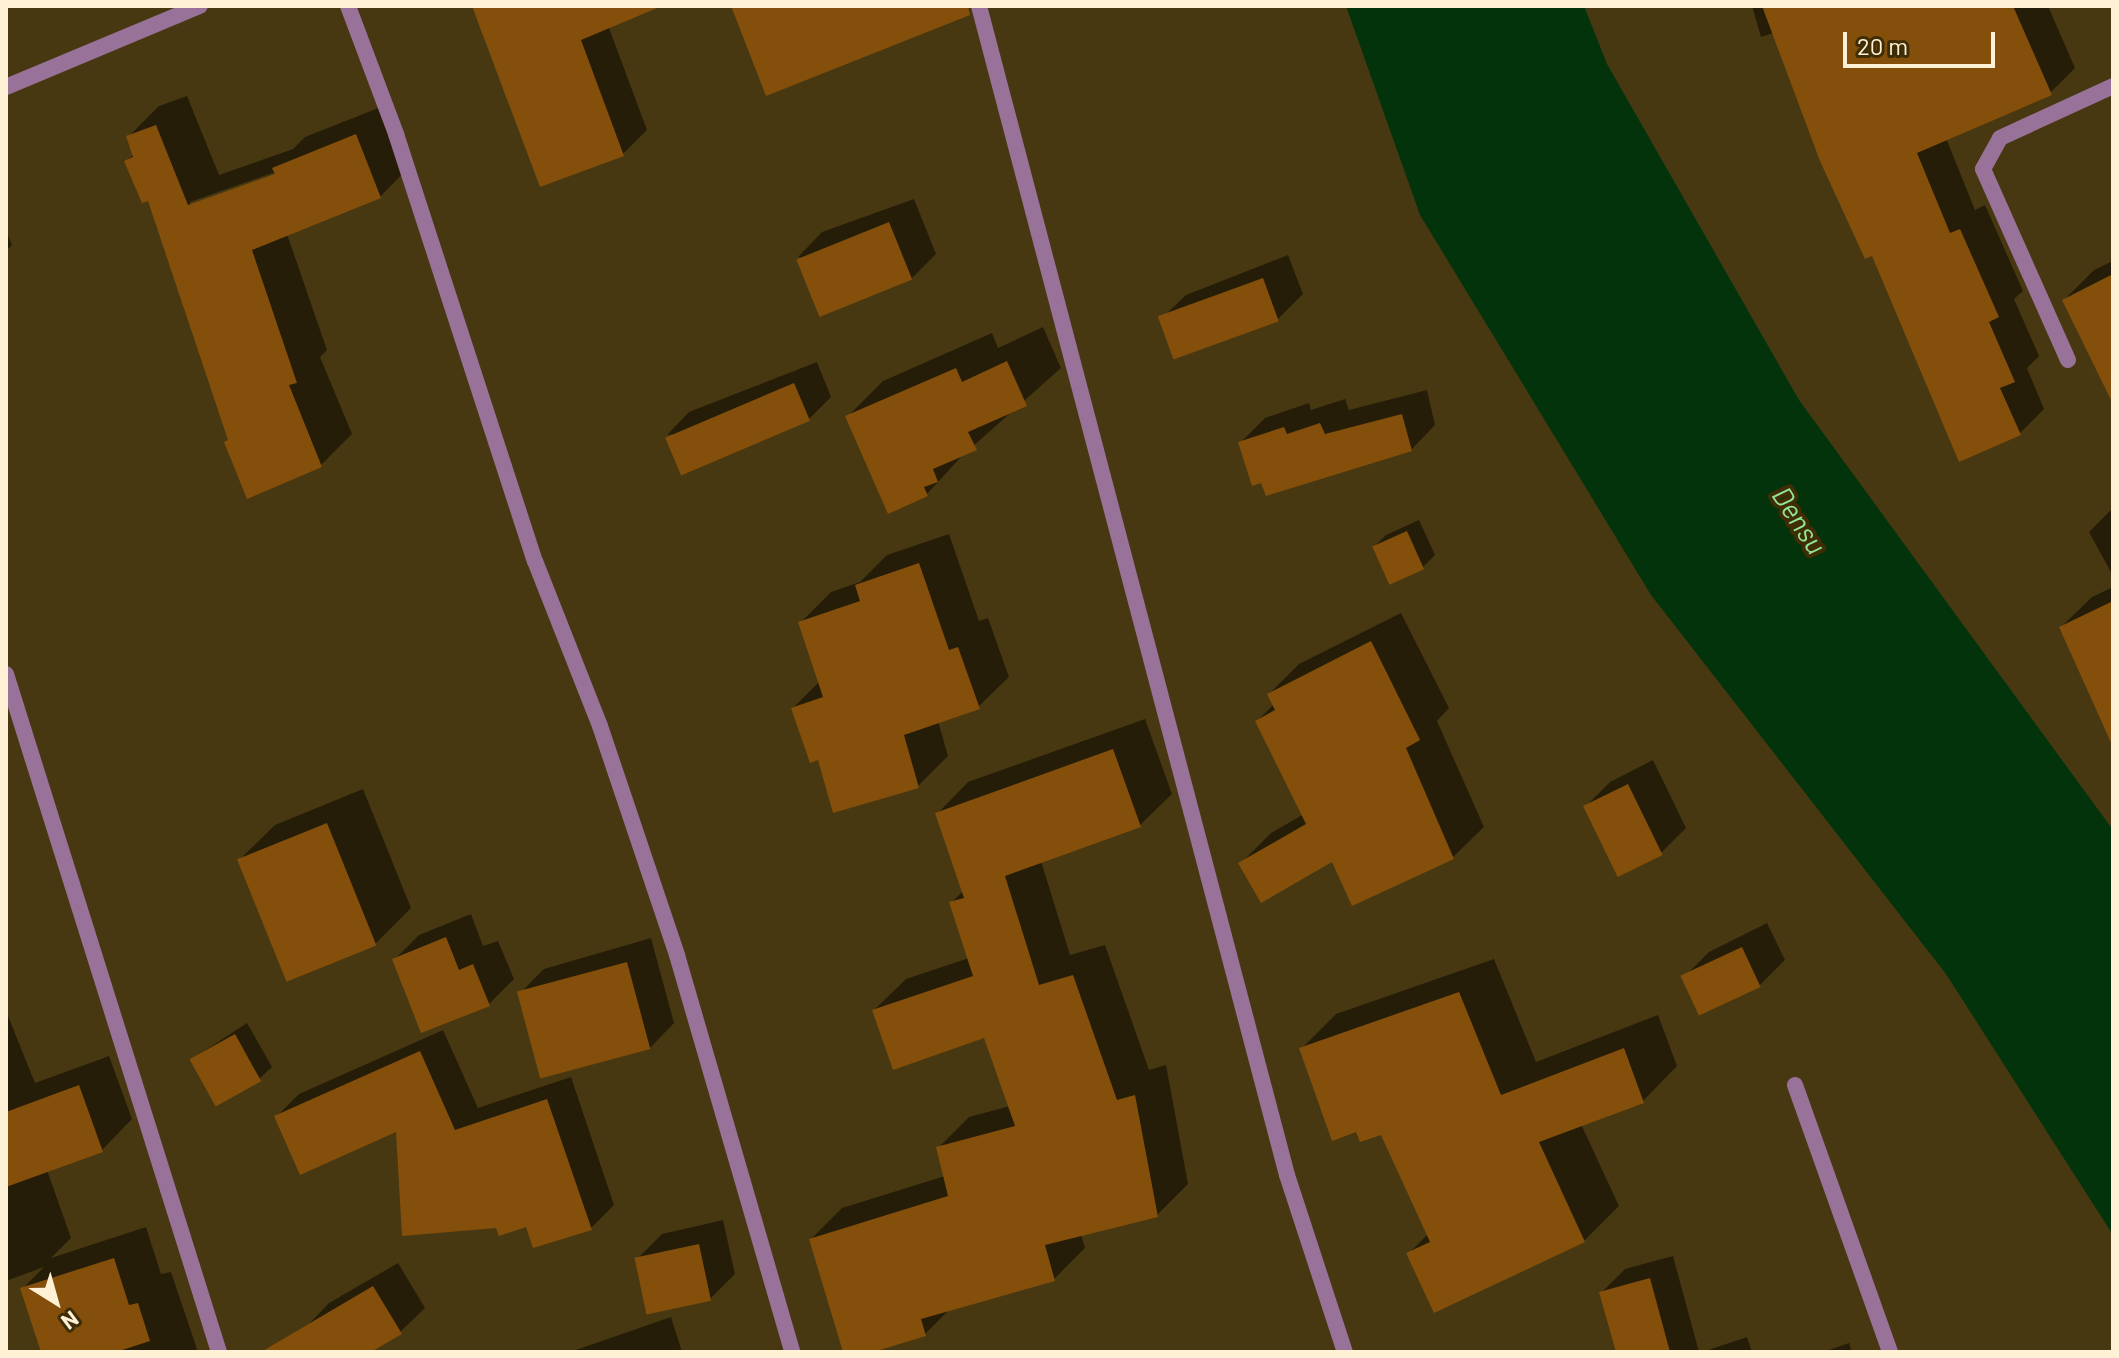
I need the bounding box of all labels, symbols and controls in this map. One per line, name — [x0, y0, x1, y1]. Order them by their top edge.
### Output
scale bar — [1847, 16, 1999, 66]
text: 20 m — [1857, 31, 1908, 60]
water label: Densu — [1766, 480, 1834, 560]
north arrow — [16, 1262, 96, 1342]
text: N — [57, 1306, 84, 1336]

